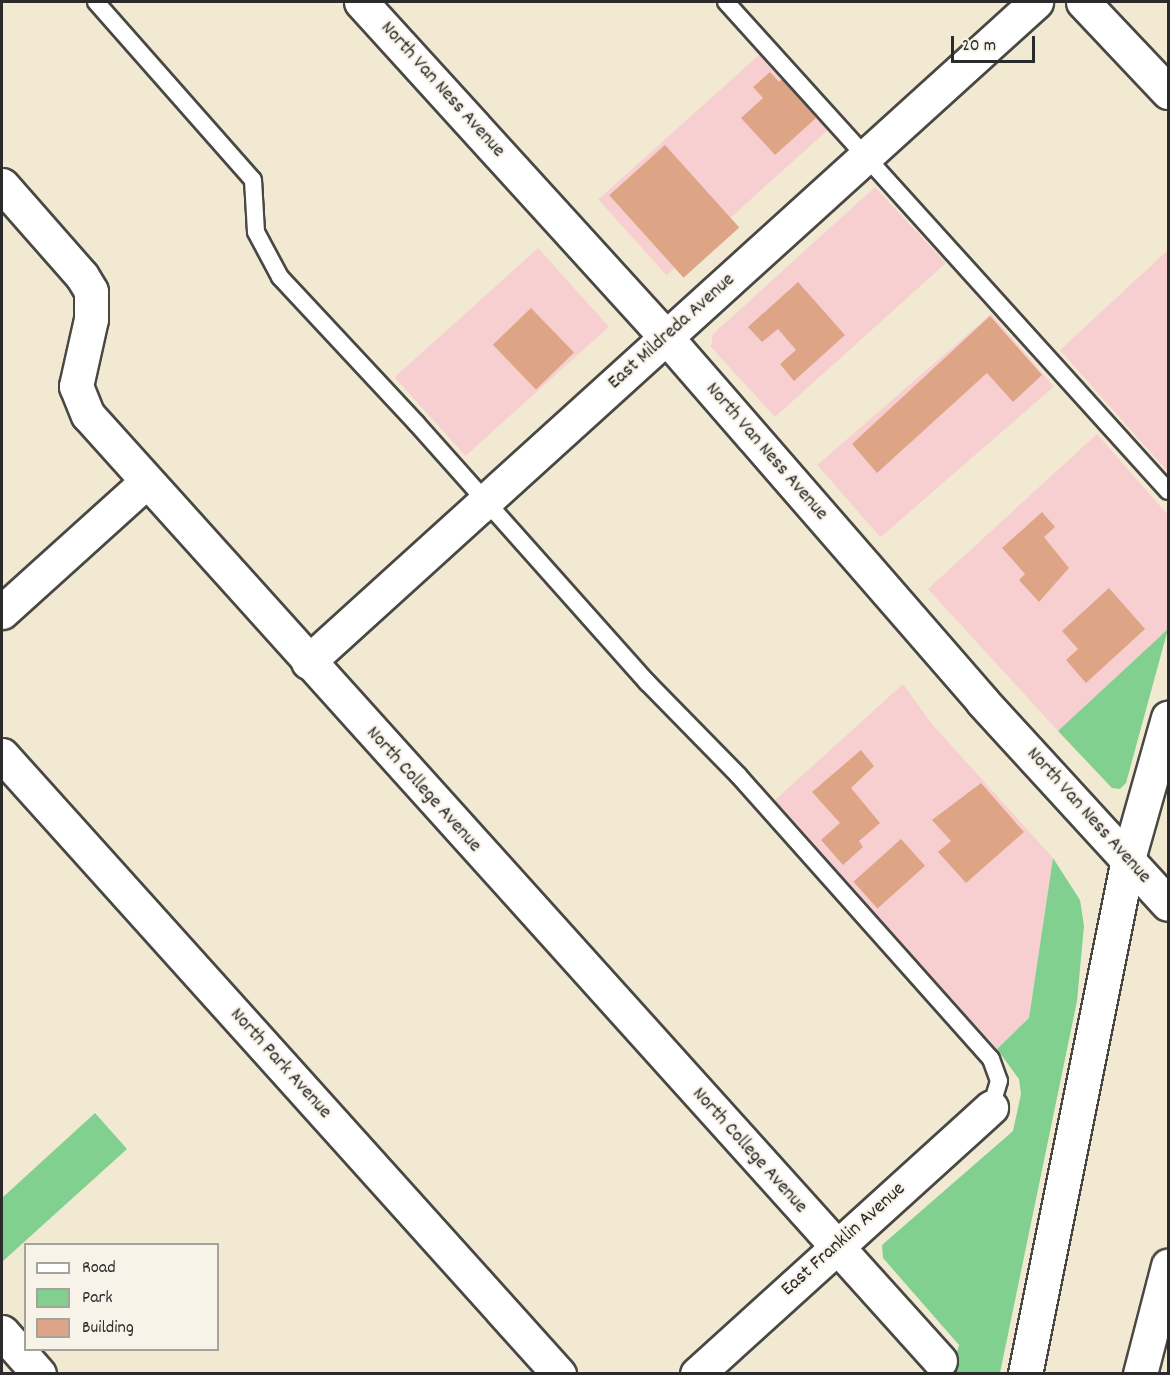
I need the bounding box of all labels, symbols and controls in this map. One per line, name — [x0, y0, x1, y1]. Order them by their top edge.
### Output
street label: North Van Ness Avenue — [375, 17, 509, 163]
scale bar — [954, 24, 1038, 62]
text: 20 m — [962, 34, 996, 59]
street label: East Mildreda Avenue — [604, 269, 740, 395]
street label: North Van Ness Avenue — [700, 378, 832, 526]
street label: North College Avenue — [360, 722, 486, 858]
street label: North Van Ness Avenue — [1021, 743, 1155, 889]
street label: North Park Avenue — [224, 1004, 336, 1124]
street label: North College Avenue — [686, 1083, 812, 1219]
street label: East Franklin Avenue — [777, 1178, 911, 1302]
legend — [24, 1243, 219, 1351]
text: Road — [82, 1256, 116, 1281]
text: Park — [82, 1286, 113, 1311]
text: Building — [82, 1316, 134, 1341]

